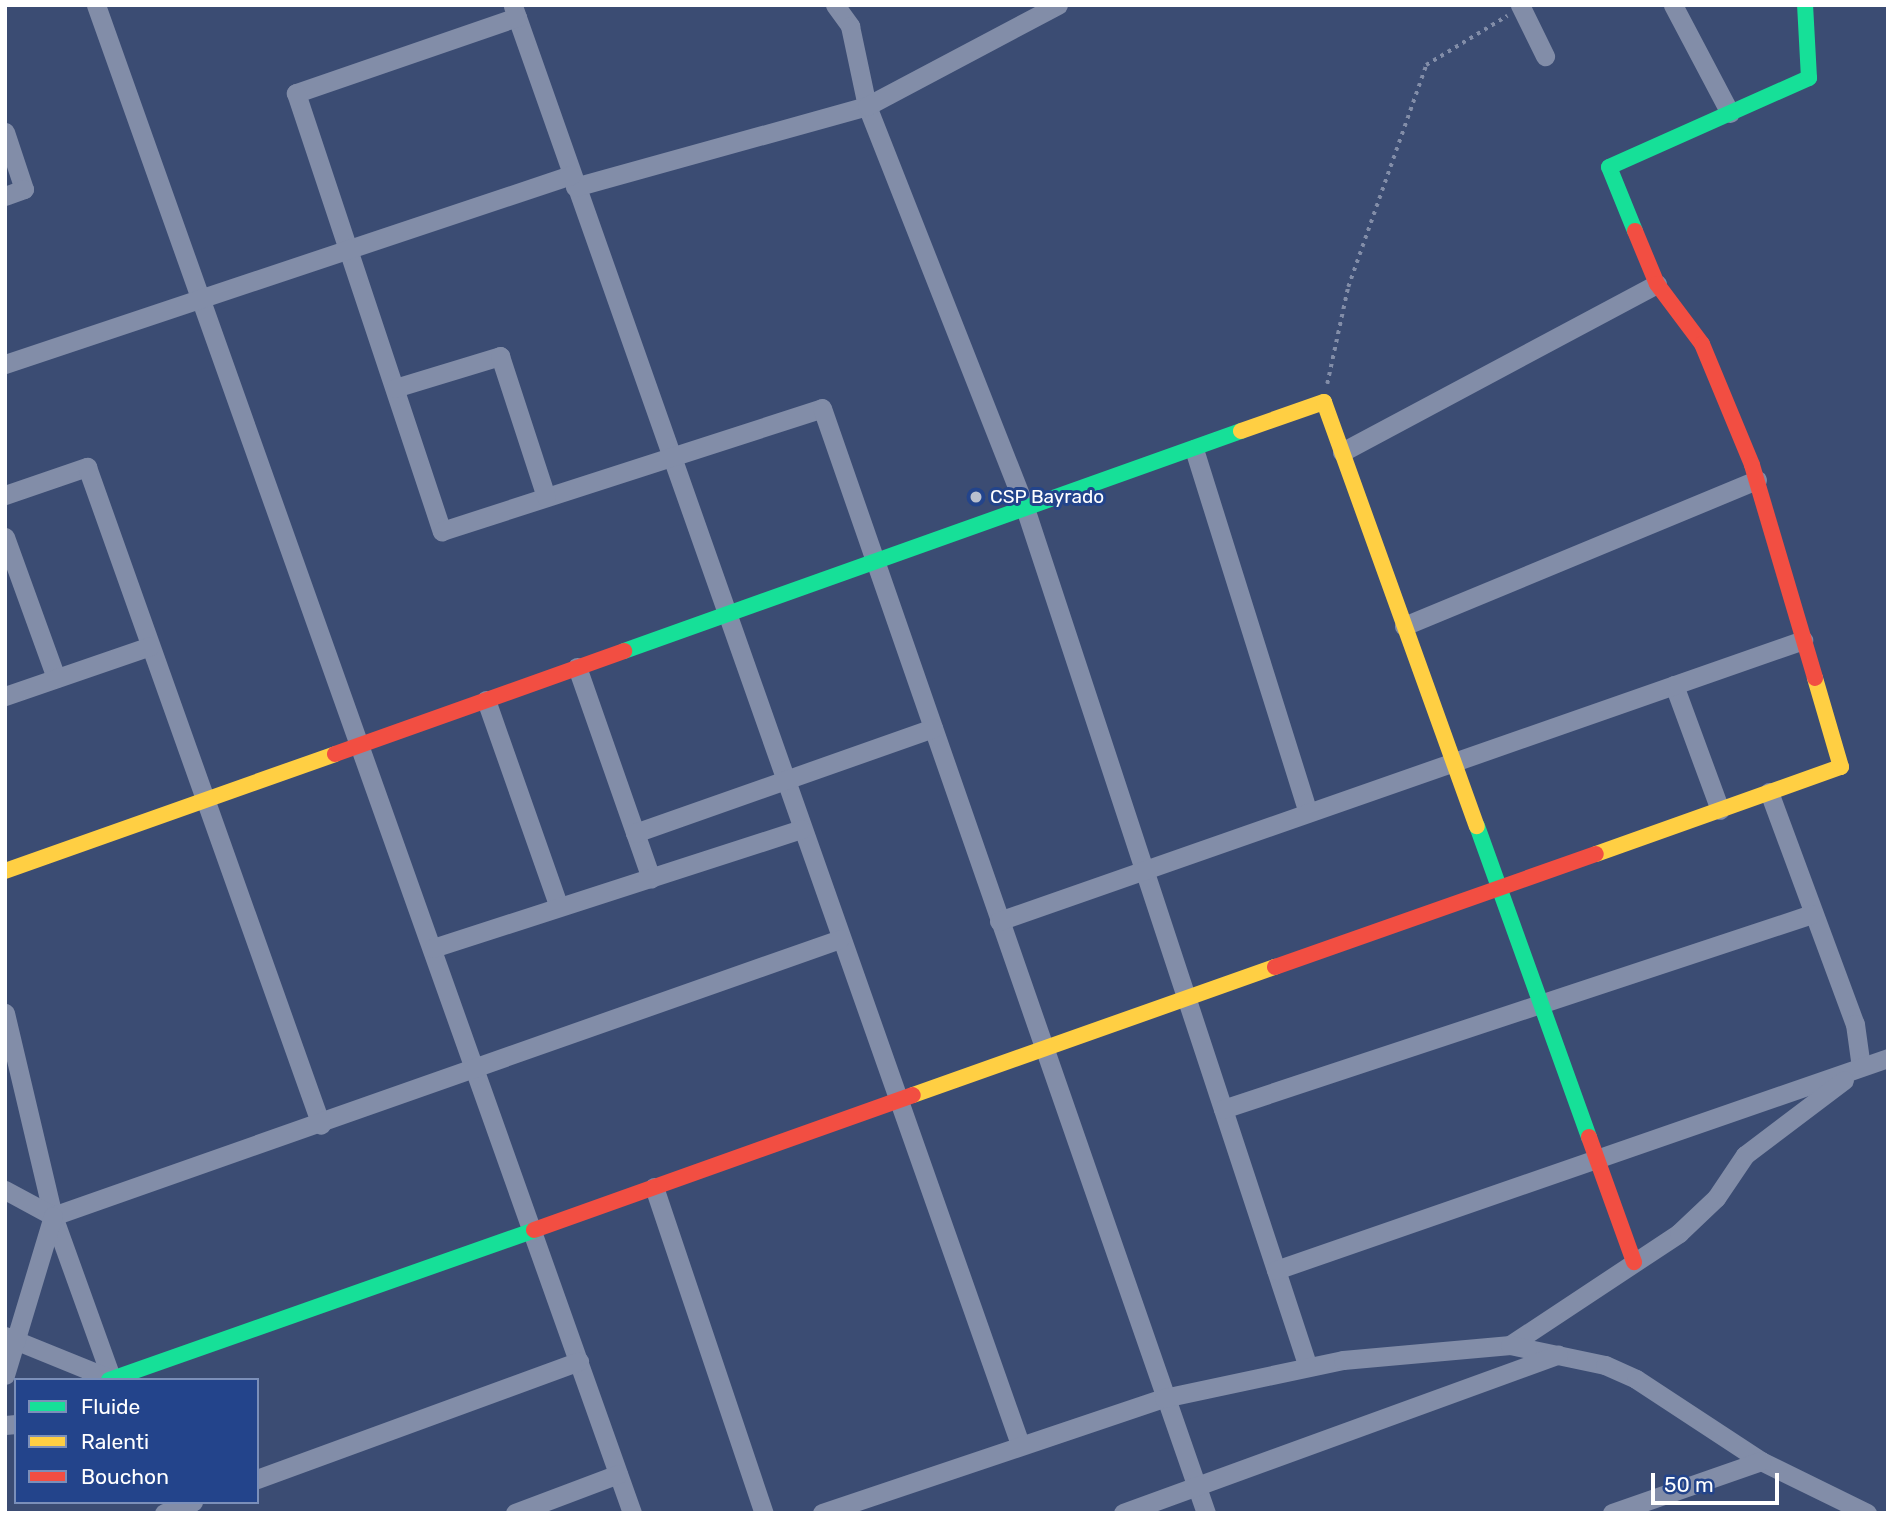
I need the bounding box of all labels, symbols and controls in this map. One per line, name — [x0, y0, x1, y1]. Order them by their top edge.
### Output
place label: CSP Bayrado — [990, 486, 1105, 508]
marker: CSP Bayrado — [968, 489, 984, 505]
legend — [14, 1378, 259, 1504]
text: Fluide — [81, 1394, 140, 1419]
text: Ralenti — [81, 1429, 149, 1454]
scale bar — [1655, 1458, 1783, 1502]
text: Bouchon — [81, 1464, 169, 1489]
text: 50 m — [1664, 1472, 1714, 1497]

